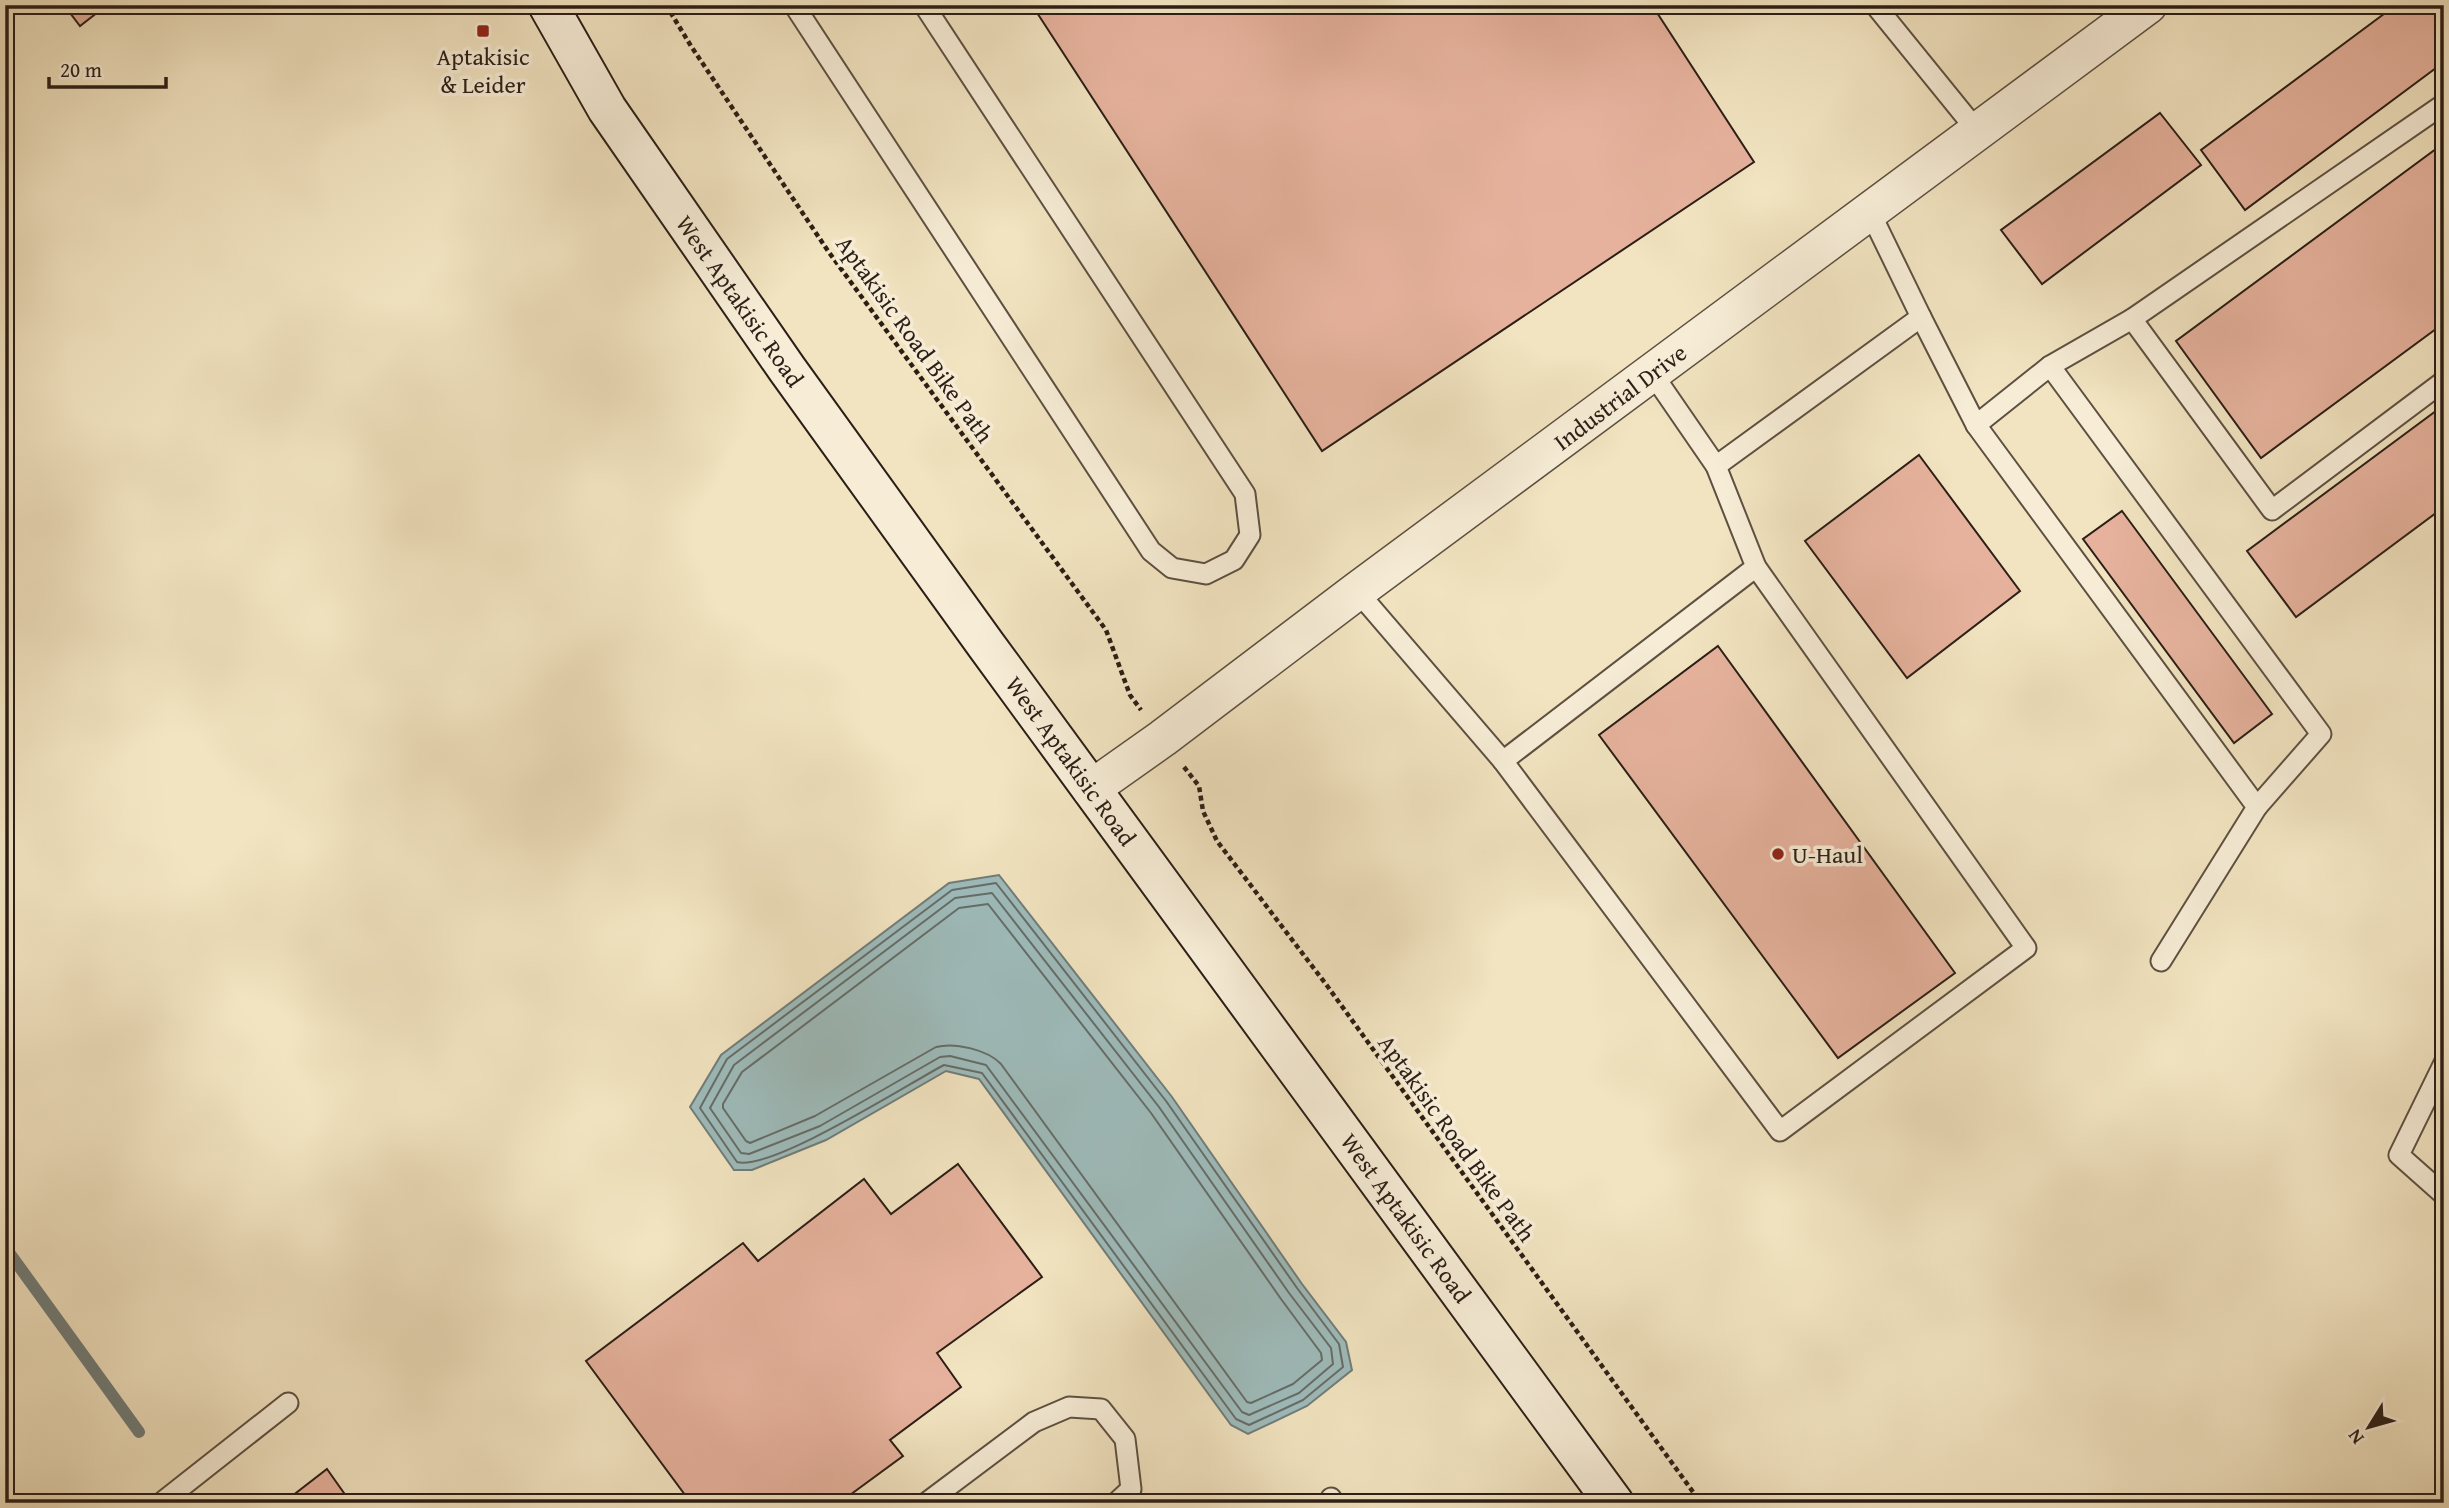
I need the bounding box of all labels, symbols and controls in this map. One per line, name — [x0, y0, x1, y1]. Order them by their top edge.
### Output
marker: Aptakisic & Leider — [475, 23, 491, 39]
place label: Aptakisic & Leider — [436, 39, 530, 102]
scale bar — [49, 46, 166, 90]
text: 20 m — [60, 54, 102, 85]
street label: West Aptakisic Road — [668, 208, 813, 394]
street label: Aptakisic Road Bike Path — [828, 228, 1003, 450]
street label: Industrial Drive — [1546, 335, 1694, 459]
street label: West Aptakisic Road — [997, 669, 1145, 853]
place label: U-Haul — [1792, 837, 1863, 872]
marker: U-Haul — [1770, 846, 1786, 862]
street label: Aptakisic Road Bike Path — [1370, 1027, 1545, 1249]
street label: West Aptakisic Road — [1332, 1126, 1480, 1310]
north arrow — [2334, 1392, 2404, 1462]
text: N — [2340, 1423, 2370, 1451]

